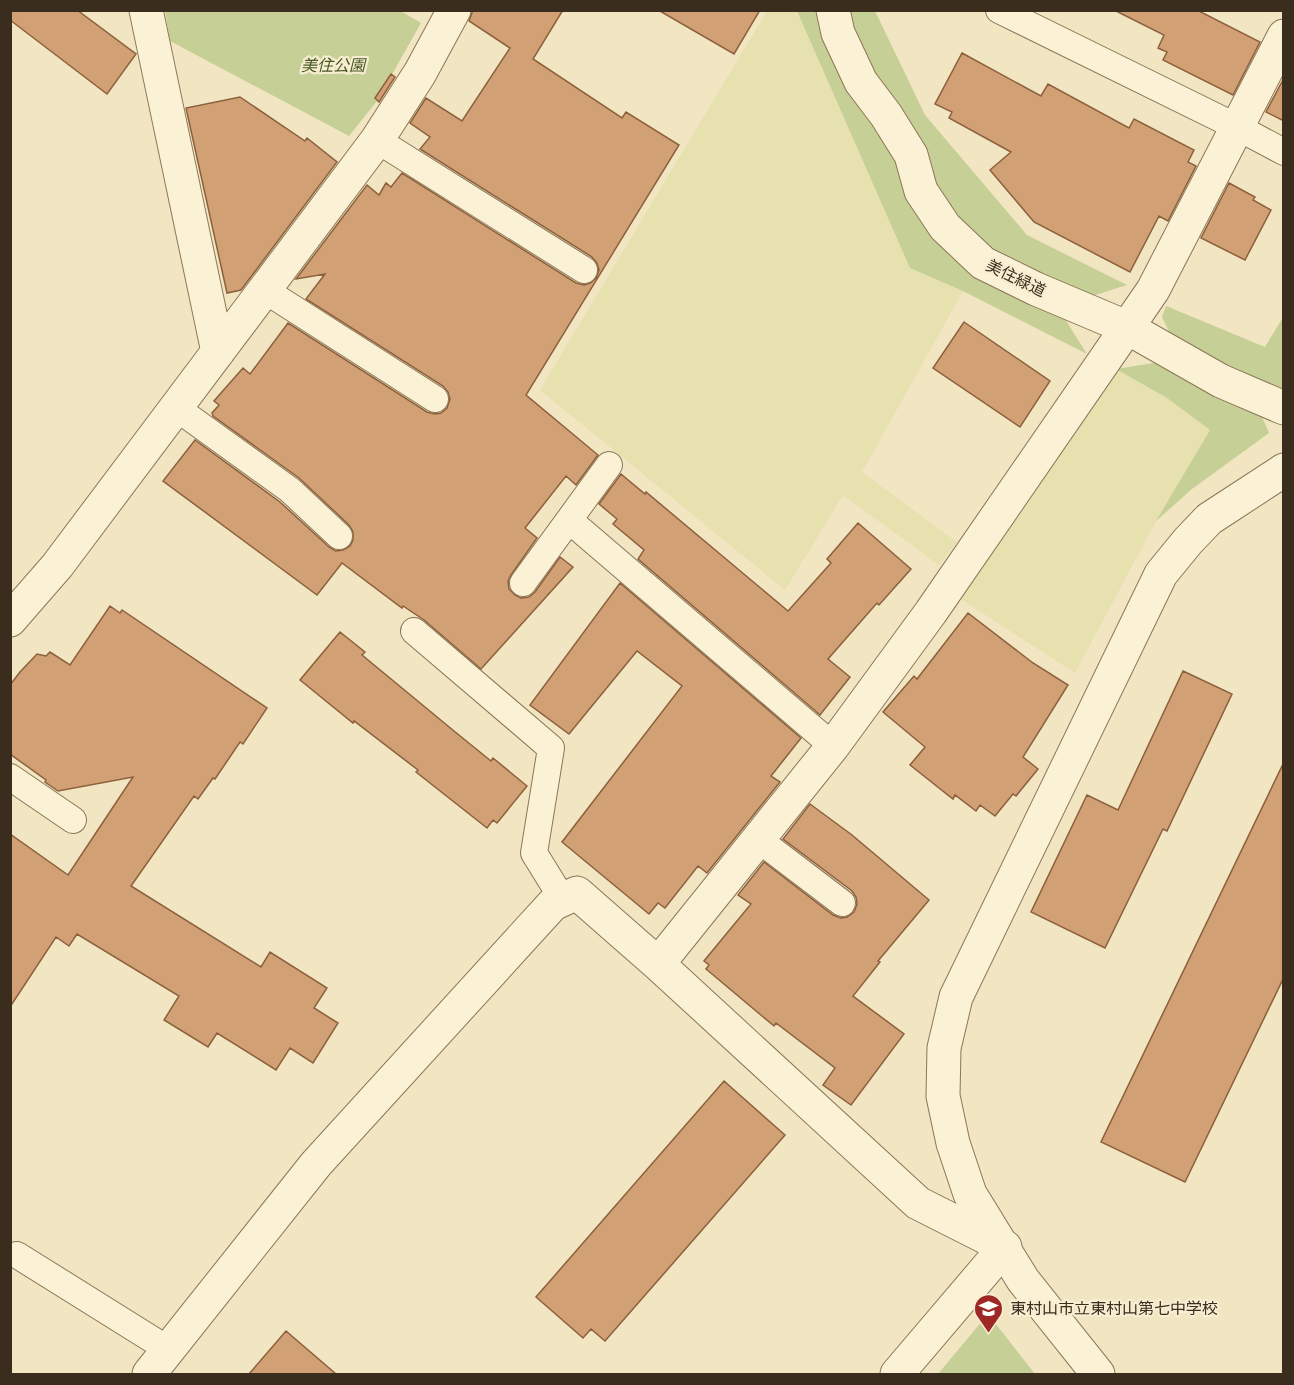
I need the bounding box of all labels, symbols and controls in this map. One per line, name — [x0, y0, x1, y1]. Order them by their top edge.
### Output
park label: 美住公園 — [301, 57, 367, 74]
street label: 美住緑道 — [984, 256, 1048, 300]
school or university icon: 東村山市立東村山第七中学校 — [973, 1292, 1005, 1334]
place label: 東村山市立東村山第七中学校 — [1010, 1300, 1218, 1317]

